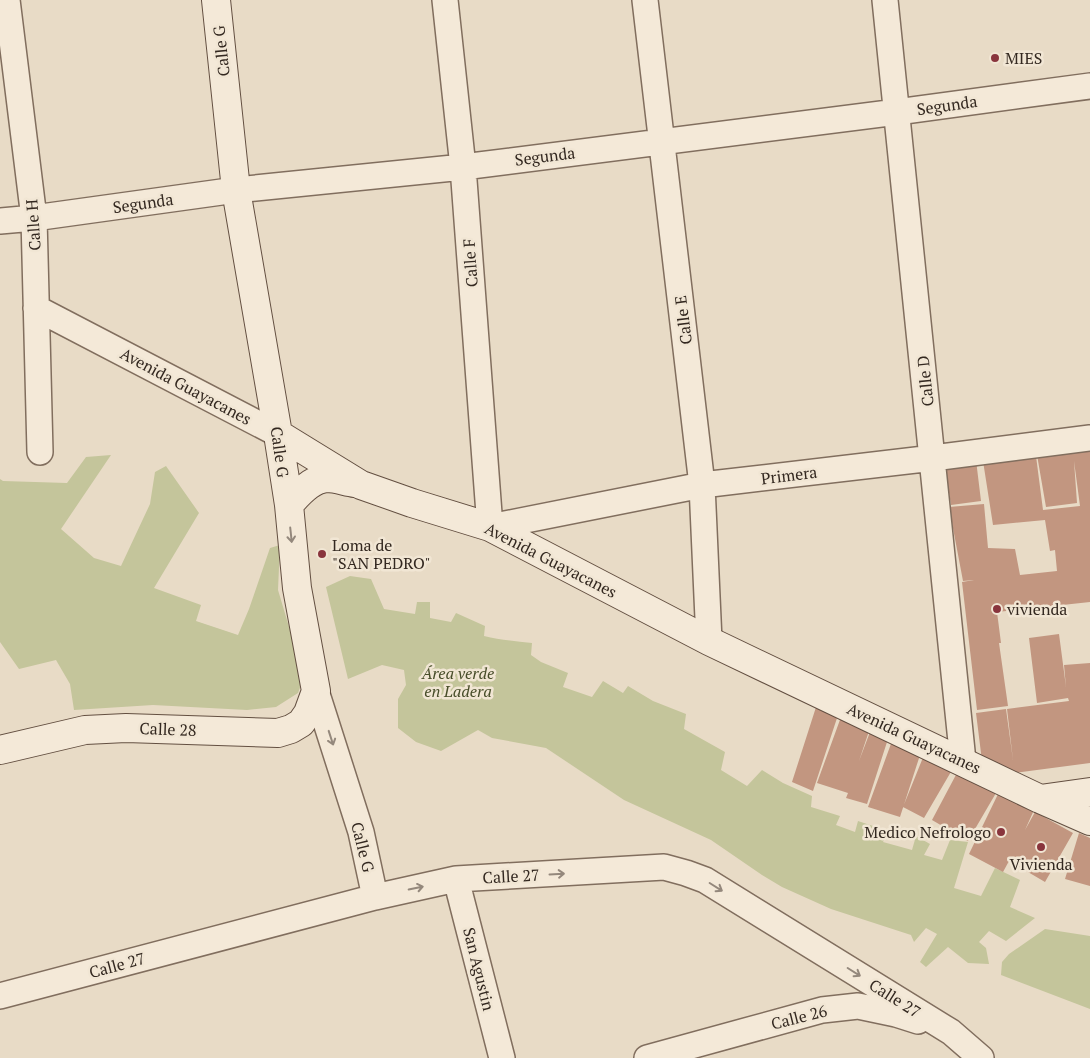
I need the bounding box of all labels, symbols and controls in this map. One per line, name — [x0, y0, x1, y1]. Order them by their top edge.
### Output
street label: Calle G — [207, 25, 235, 77]
place label: MIES — [1005, 47, 1042, 69]
marker: MIES — [989, 52, 1001, 64]
street label: Segunda — [915, 90, 979, 120]
street label: Segunda — [514, 141, 576, 171]
street label: Segunda — [111, 188, 175, 218]
street label: Calle H — [20, 198, 46, 252]
street label: Calle F — [457, 238, 483, 288]
street label: Calle E — [669, 294, 697, 346]
street label: Avenida Guayacanes — [117, 342, 255, 430]
street label: Calle D — [911, 354, 939, 408]
street label: Calle G — [266, 425, 294, 479]
street label: Primera — [760, 461, 818, 489]
street label: Avenida Guayacanes — [481, 517, 621, 603]
one-way arrow — [287, 526, 296, 542]
place label: Loma de "SAN PEDRO" — [332, 534, 431, 574]
marker: Loma de "SAN PEDRO" — [316, 548, 328, 560]
place label: vivienda — [1006, 598, 1067, 620]
marker: vivienda — [991, 603, 1003, 615]
park label: Área verde en Ladera — [421, 662, 494, 702]
street label: Avenida Guayacanes — [844, 697, 985, 779]
street label: Calle 28 — [139, 717, 197, 741]
one-way arrow — [327, 730, 337, 746]
street label: Calle G — [346, 820, 380, 874]
place label: Medico Nefrologo — [864, 821, 991, 843]
marker: Medico Nefrologo — [995, 826, 1007, 838]
marker: Vivienda — [1035, 841, 1047, 853]
place label: Vivienda — [1009, 853, 1073, 875]
street label: Calle 27 — [482, 864, 540, 888]
one-way arrow — [549, 869, 565, 878]
one-way arrow — [708, 882, 722, 892]
one-way arrow — [407, 883, 423, 892]
street label: San Agustin — [458, 925, 500, 1013]
street label: Calle 27 — [87, 947, 147, 983]
one-way arrow — [846, 967, 860, 977]
street label: Calle 27 — [865, 974, 925, 1022]
street label: Calle 26 — [769, 999, 830, 1035]

